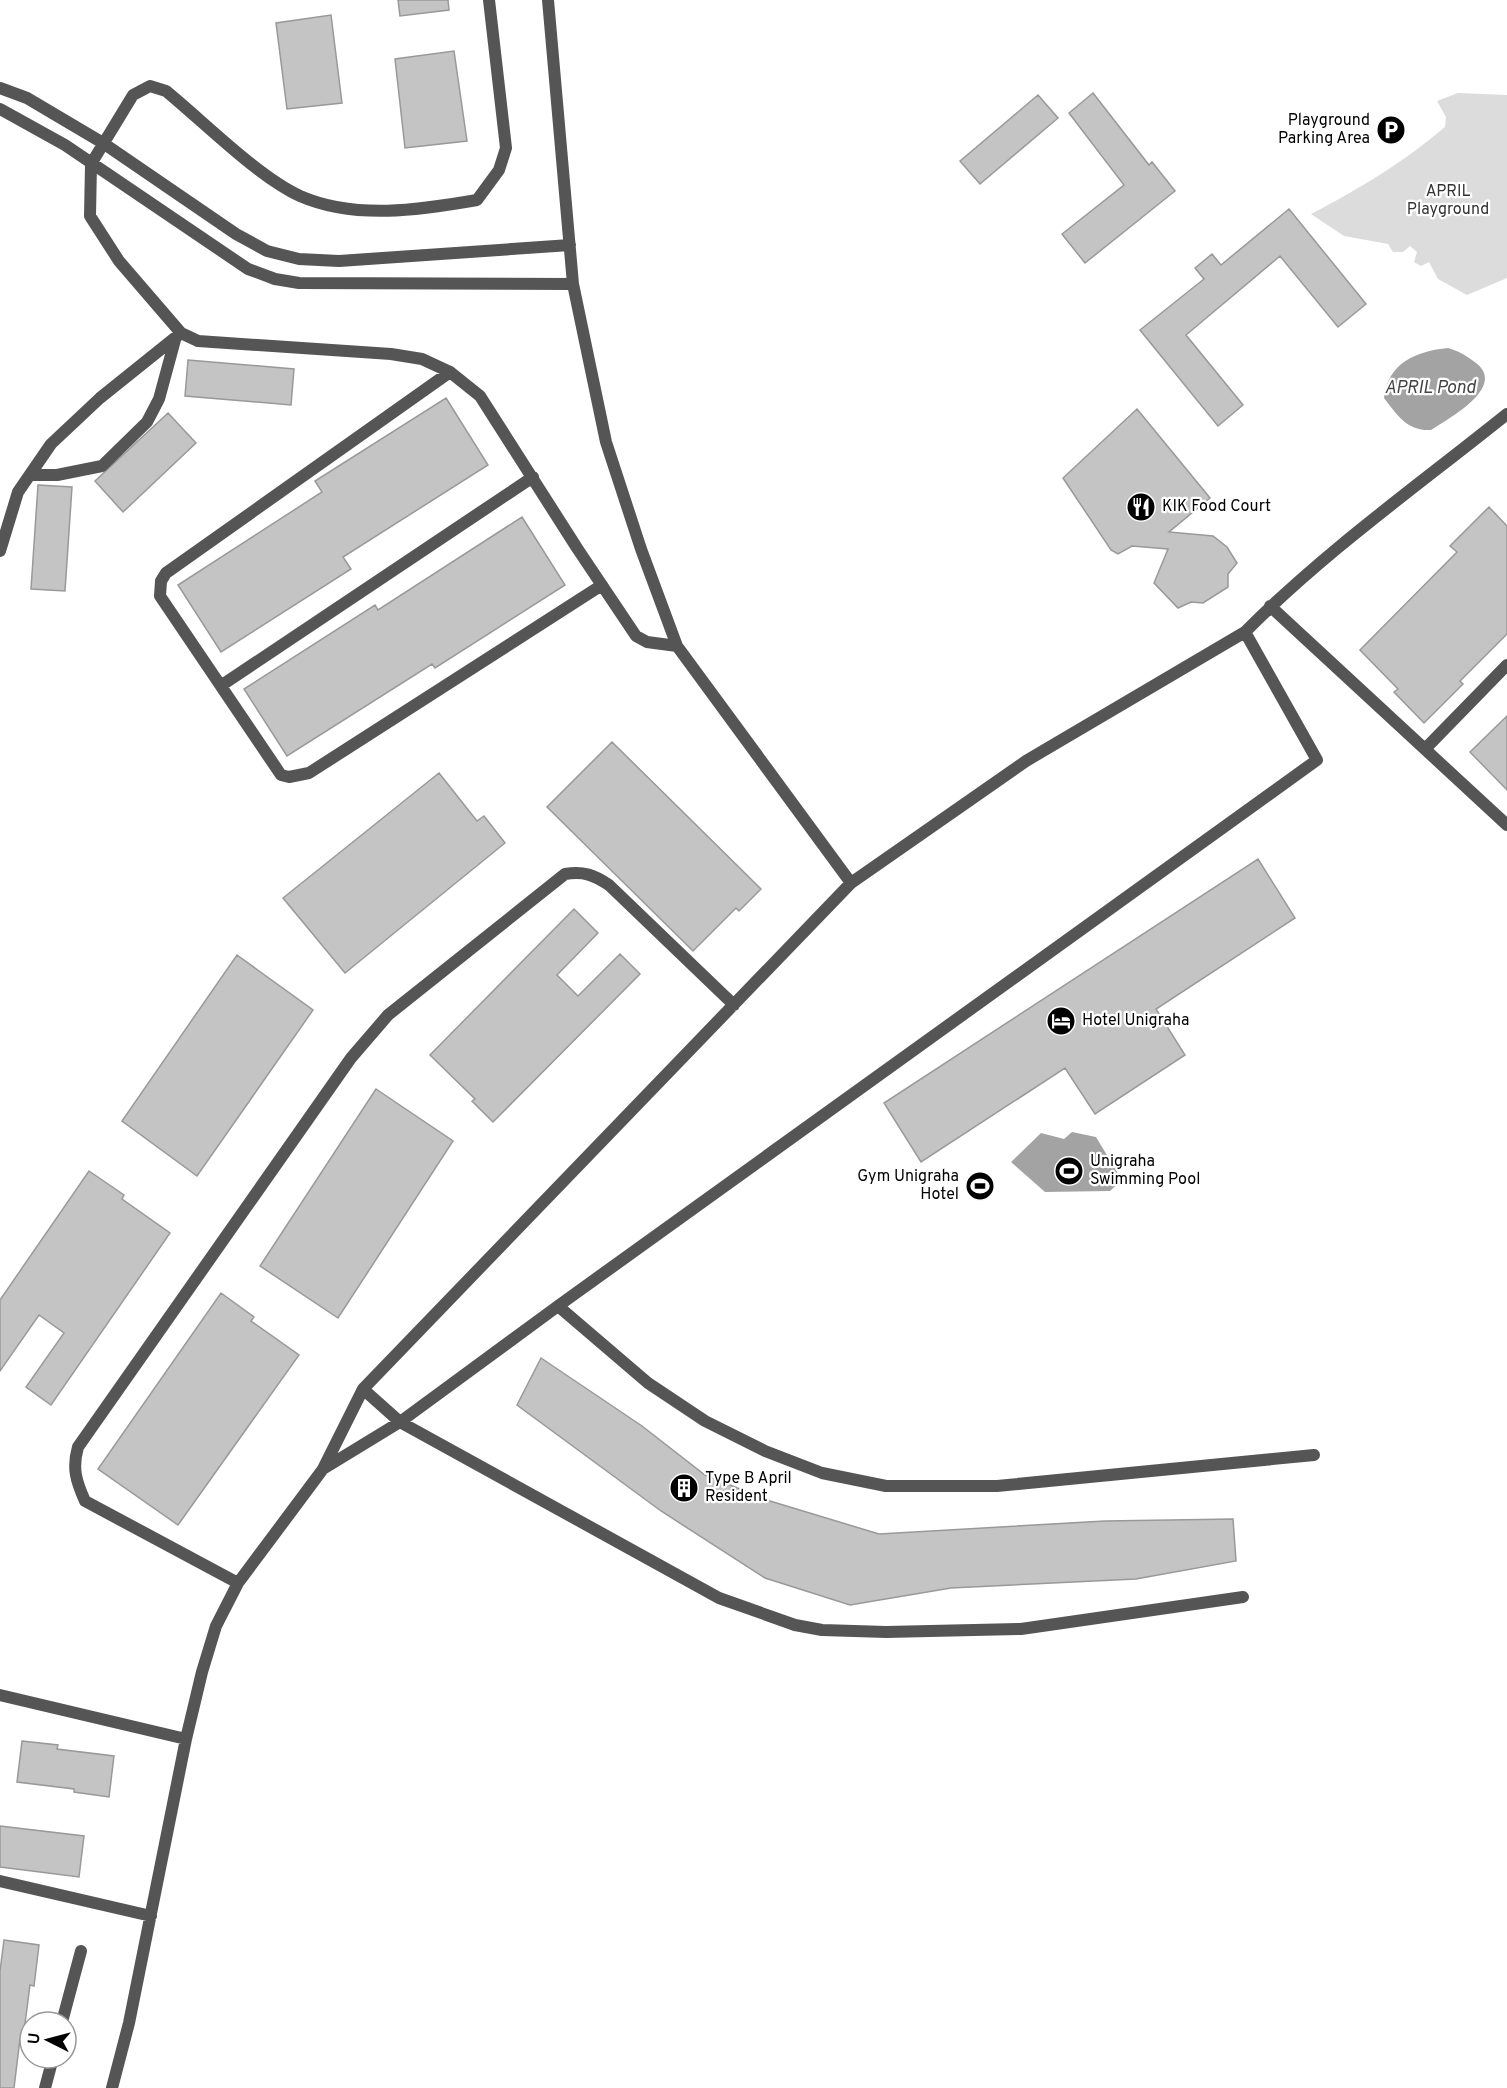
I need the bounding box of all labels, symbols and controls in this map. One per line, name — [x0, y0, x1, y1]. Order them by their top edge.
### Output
place label: Playground Parking Area — [1278, 111, 1370, 149]
parking icon: Playground Parking Area — [1375, 114, 1407, 146]
park label: APRIL Playground — [1407, 182, 1489, 220]
water label: APRIL Pond — [1384, 377, 1477, 400]
restaurant icon: KIK Food Court — [1125, 491, 1157, 523]
place label: KIK Food Court — [1162, 497, 1271, 517]
hotel icon: Hotel Unigraha — [1045, 1005, 1077, 1037]
place label: Hotel Unigraha — [1082, 1011, 1190, 1031]
place label: Unigraha Swimming Pool — [1090, 1152, 1200, 1190]
sports icon: Unigraha Swimming Pool — [1053, 1155, 1085, 1187]
place label: Gym Unigraha Hotel — [857, 1167, 959, 1205]
sports icon: Gym Unigraha Hotel — [964, 1170, 996, 1202]
place label: Type B April Resident — [705, 1469, 792, 1507]
building icon: Type B April Resident — [668, 1472, 700, 1504]
north arrow — [18, 2010, 78, 2070]
text: U — [25, 2032, 46, 2045]

